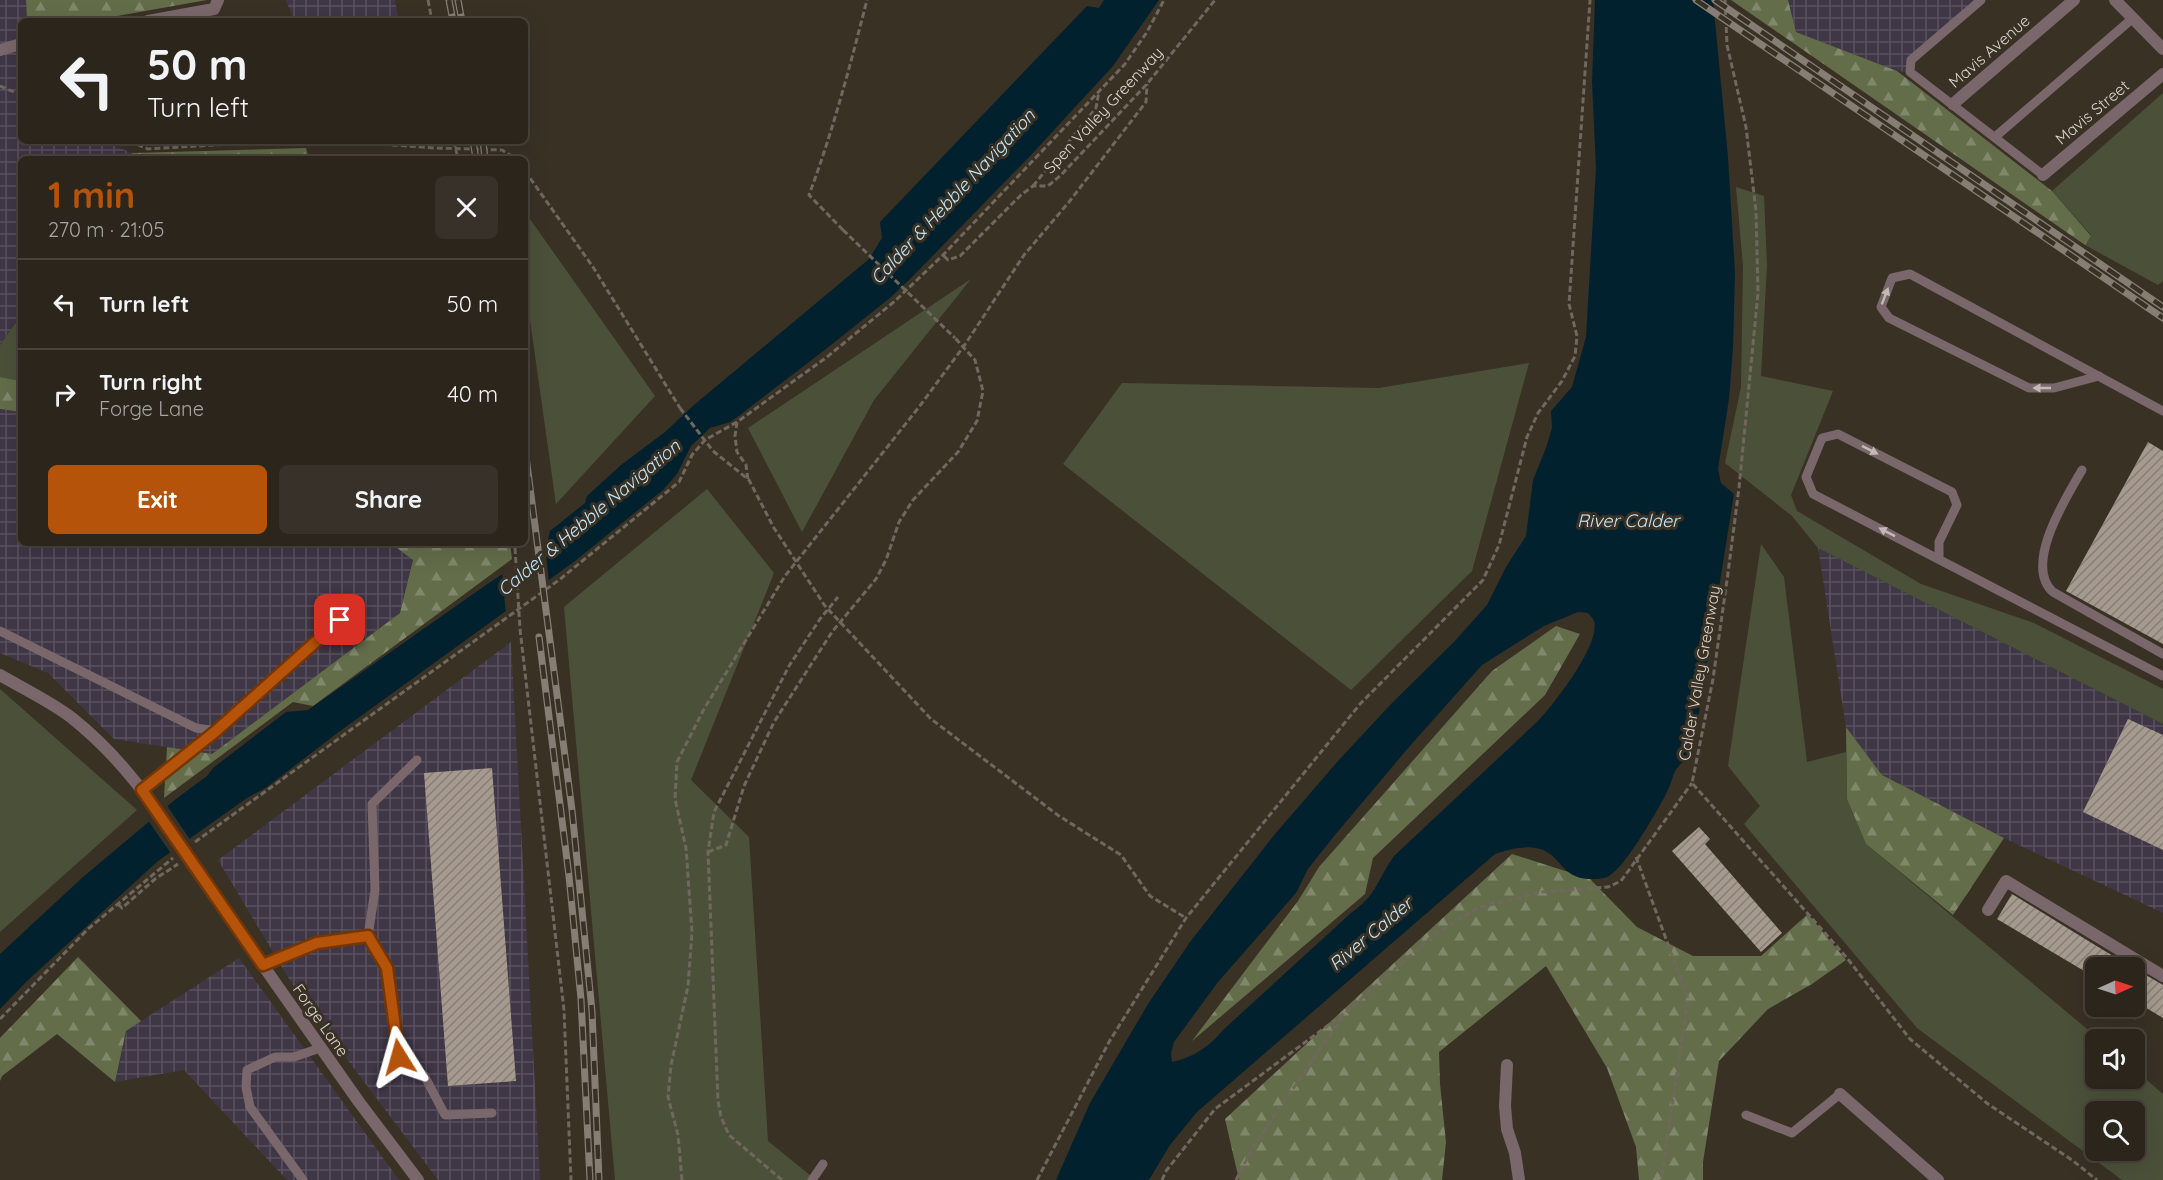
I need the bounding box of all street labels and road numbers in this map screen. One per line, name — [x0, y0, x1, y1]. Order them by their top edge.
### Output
street label: Mavis Avenue — [1944, 10, 2034, 92]
street label: Spen Valley Greenway — [1039, 42, 1167, 178]
street label: Mavis Street — [2051, 75, 2133, 149]
street label: Calder Valley Greenway — [1674, 584, 1724, 762]
street label: Forge Lane — [289, 980, 353, 1060]

